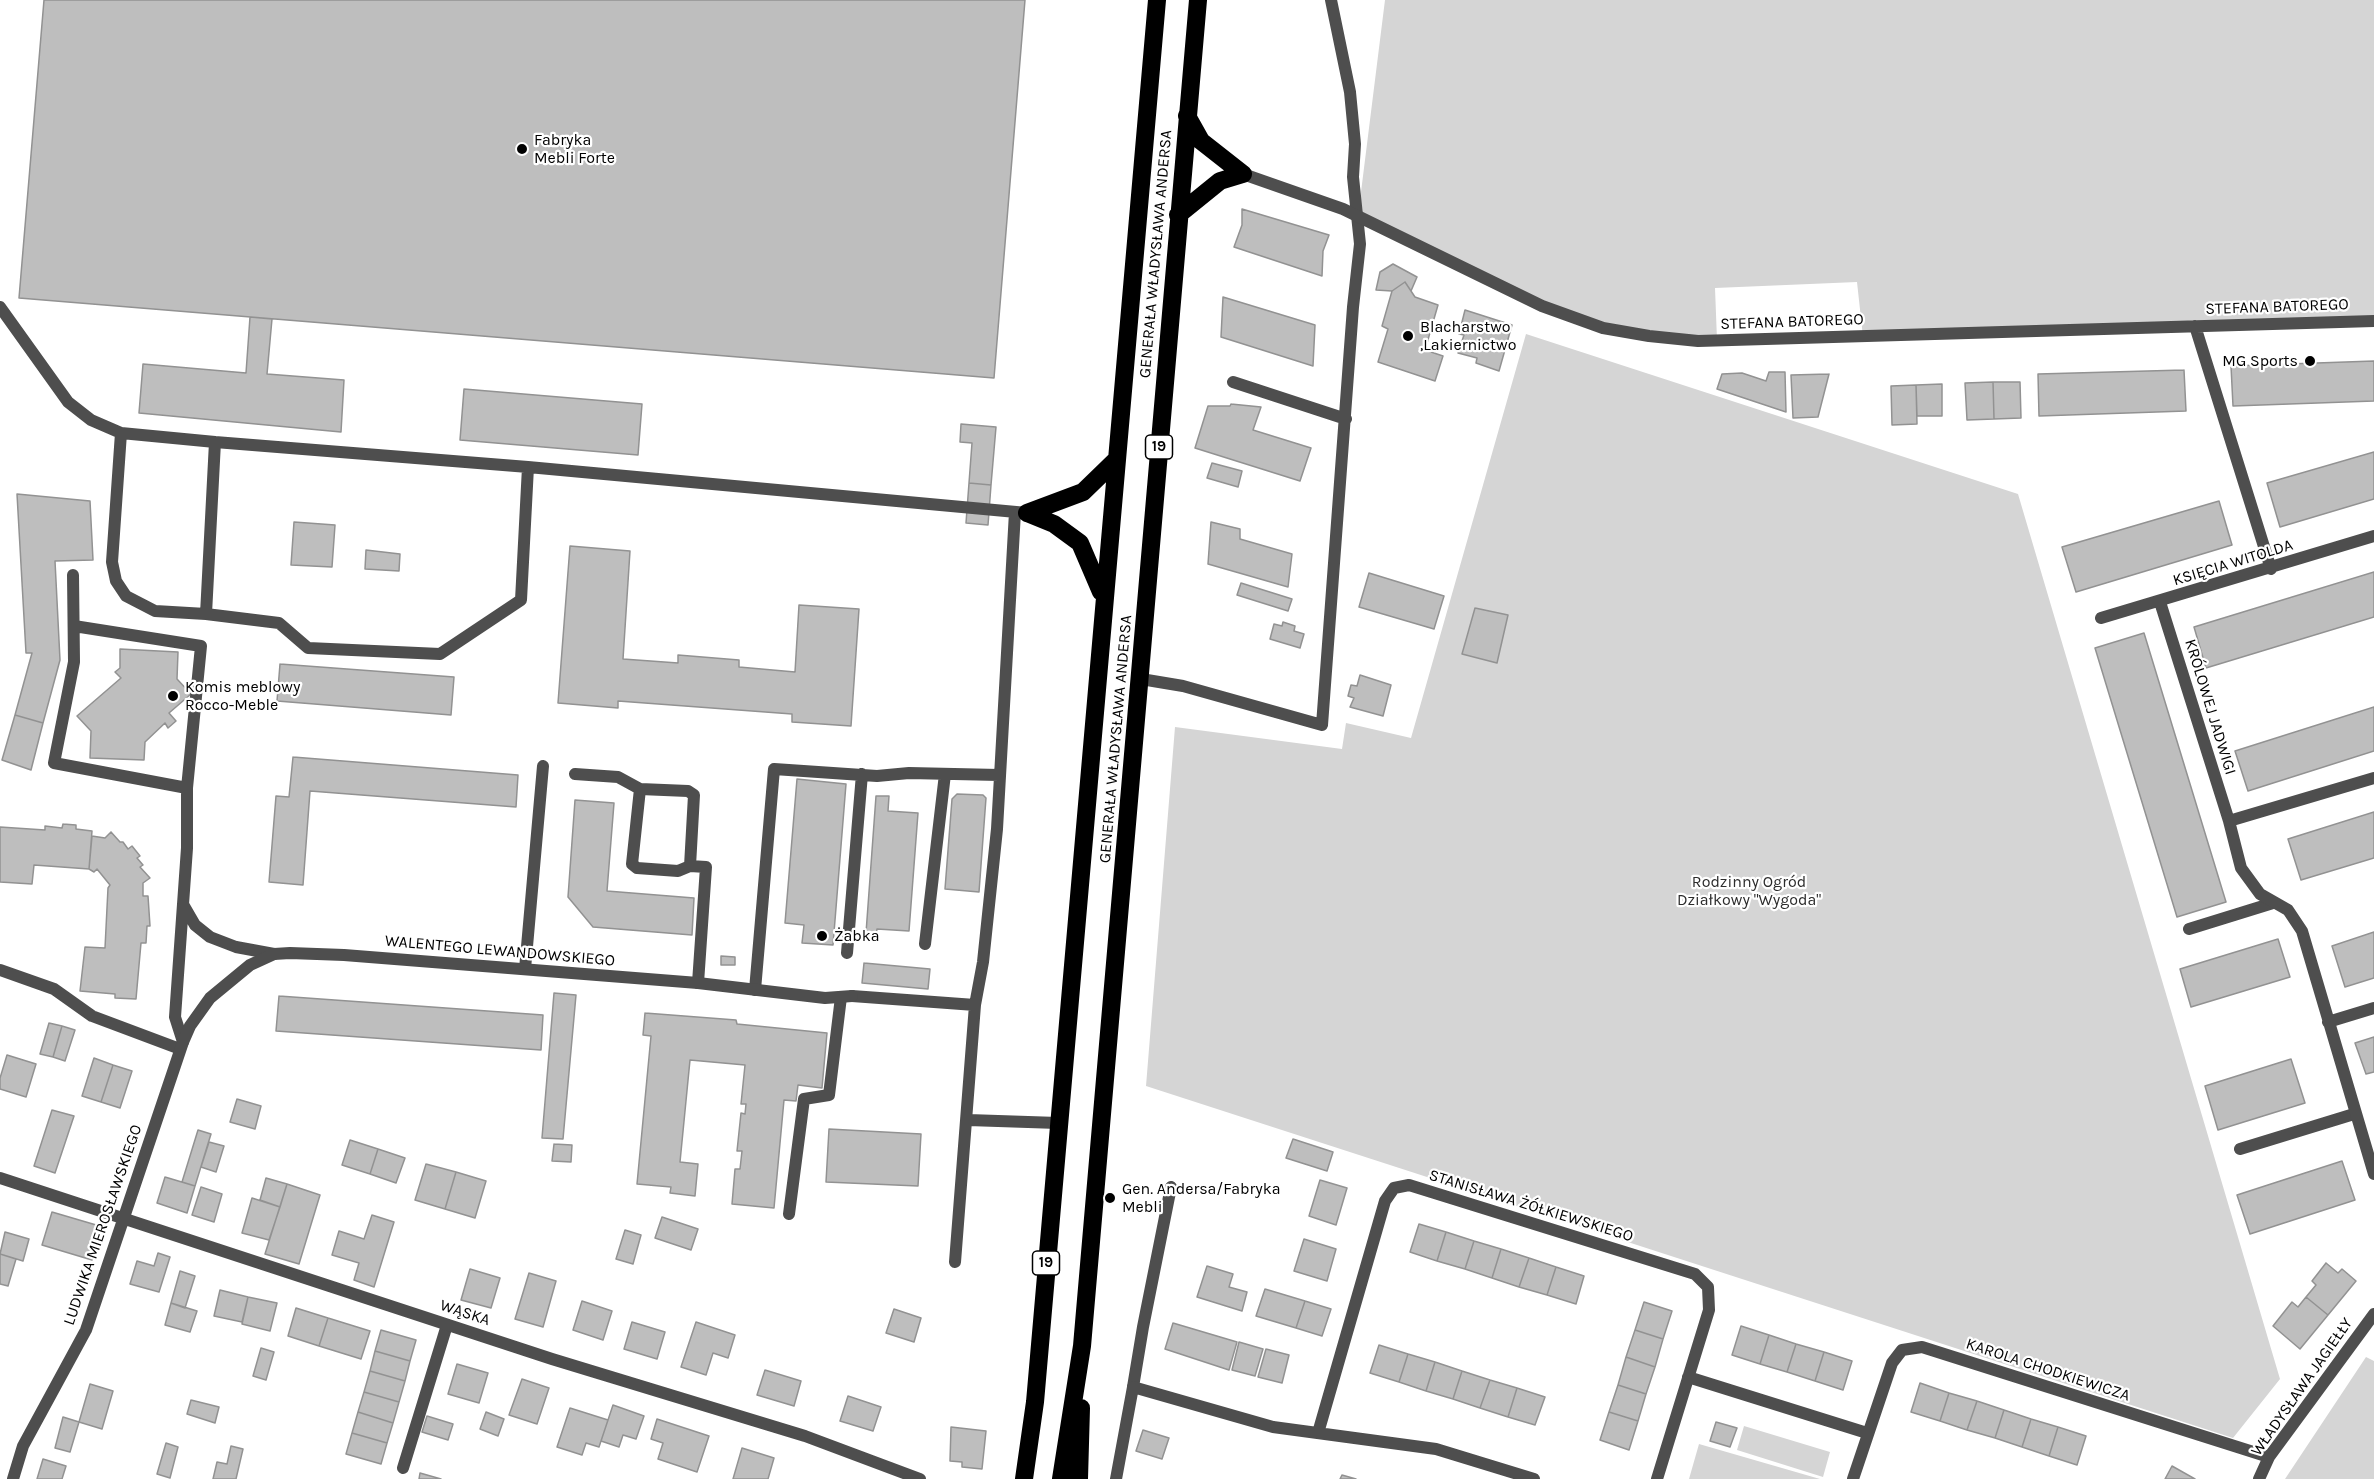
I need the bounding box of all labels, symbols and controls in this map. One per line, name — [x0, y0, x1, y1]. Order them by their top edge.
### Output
street label: GENERAŁA WŁADYSŁAWA ANDERSA — [1136, 129, 1176, 379]
place label: Fabryka Mebli Forte — [534, 130, 615, 168]
marker: Fabryka Mebli Forte — [515, 142, 529, 156]
street label: STEFANA BATOREGO — [2205, 295, 2349, 319]
street label: STEFANA BATOREGO — [1720, 310, 1864, 334]
place label: Blacharstwo ,Lakiernictwo — [1420, 317, 1516, 355]
marker: Blacharstwo ,Lakiernictwo — [1401, 329, 1415, 343]
place label: MG Sports — [2222, 351, 2298, 371]
marker: MG Sports — [2303, 354, 2317, 368]
road number: 19 — [1146, 435, 1172, 459]
street label: KSIĘCIA WITOLDA — [2171, 536, 2295, 590]
street label: GENERAŁA WŁADYSŁAWA ANDERSA — [1096, 614, 1136, 864]
street label: KRÓLOWEJ JADWIGI — [2180, 637, 2240, 777]
place label: Komis meblowy Rocco-Meble — [185, 677, 300, 715]
marker: Komis meblowy Rocco-Meble — [166, 689, 180, 703]
park label: Rodzinny Ogród Działkowy "Wygoda" — [1677, 872, 1821, 910]
place label: Żabka — [834, 926, 880, 946]
marker: Żabka — [815, 929, 829, 943]
street label: WALENTEGO LEWANDOWSKIEGO — [384, 931, 616, 971]
street label: LUDWIKA MIEROSŁAWSKIEGO — [60, 1122, 146, 1328]
street label: STANISŁAWA ŻÓŁKIEWSKIEGO — [1427, 1166, 1635, 1246]
place label: Gen. Andersa/Fabryka Mebli — [1122, 1179, 1281, 1217]
marker: Gen. Andersa/Fabryka Mebli — [1103, 1191, 1117, 1205]
road number: 19 — [1032, 1251, 1060, 1275]
street label: WĄSKA — [438, 1296, 492, 1330]
street label: WŁADYSŁAWA JAGIEŁŁY — [2247, 1314, 2357, 1460]
street label: KAROLA CHODKIEWICZA — [1964, 1334, 2132, 1406]

